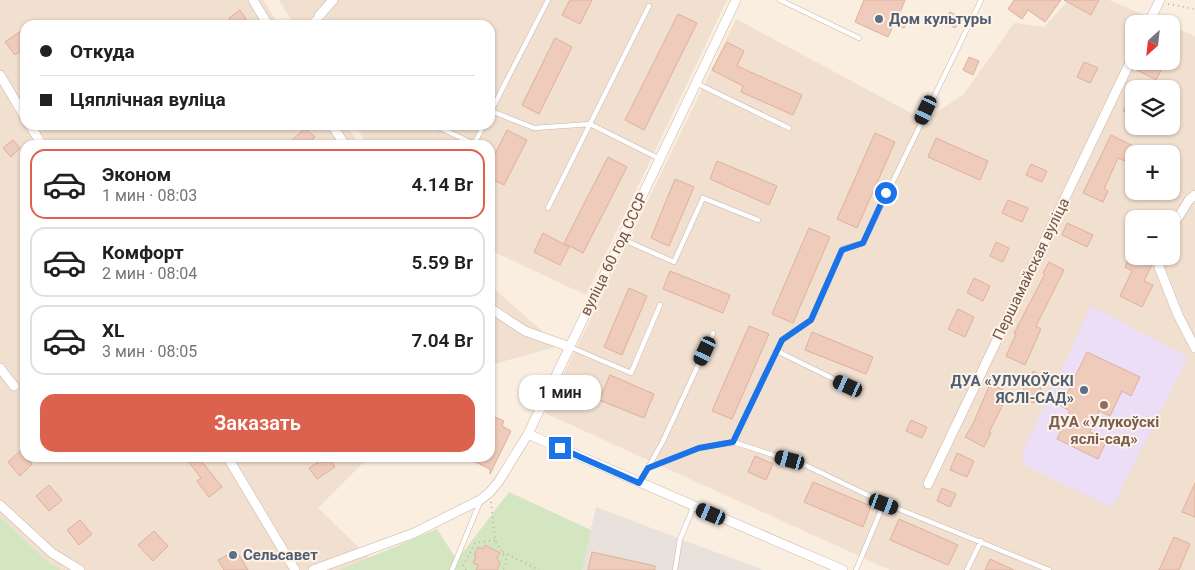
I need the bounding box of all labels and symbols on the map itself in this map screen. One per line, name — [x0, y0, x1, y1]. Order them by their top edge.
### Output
place label: Дом культуры — [889, 10, 992, 28]
marker: Дом культуры — [873, 13, 885, 25]
north arrow — [1125, 15, 1180, 70]
car — [912, 93, 939, 127]
route start — [875, 182, 897, 204]
street label: вуліца 60 год СССР — [576, 190, 652, 318]
street label: Першамайская вуліца — [989, 195, 1073, 343]
car — [691, 334, 718, 368]
place label: ДУА «УЛУКОЎСКІ ЯСЛІ-САД» — [951, 372, 1074, 407]
car — [831, 373, 864, 399]
callout: 1 мин — [519, 376, 601, 410]
marker: ДУА «УЛУКОЎСКІ ЯСЛІ-САД» — [1078, 384, 1090, 396]
marker: ДУА «Улукоўскі яслі-сад» — [1098, 399, 1110, 411]
place label: ДУА «Улукоўскі яслі-сад» — [1049, 413, 1159, 448]
route end — [549, 437, 571, 459]
car — [773, 449, 806, 471]
car — [867, 492, 900, 516]
car — [694, 501, 727, 527]
place label: Сельсавет — [243, 546, 318, 564]
marker: Сельсавет — [227, 549, 239, 561]

